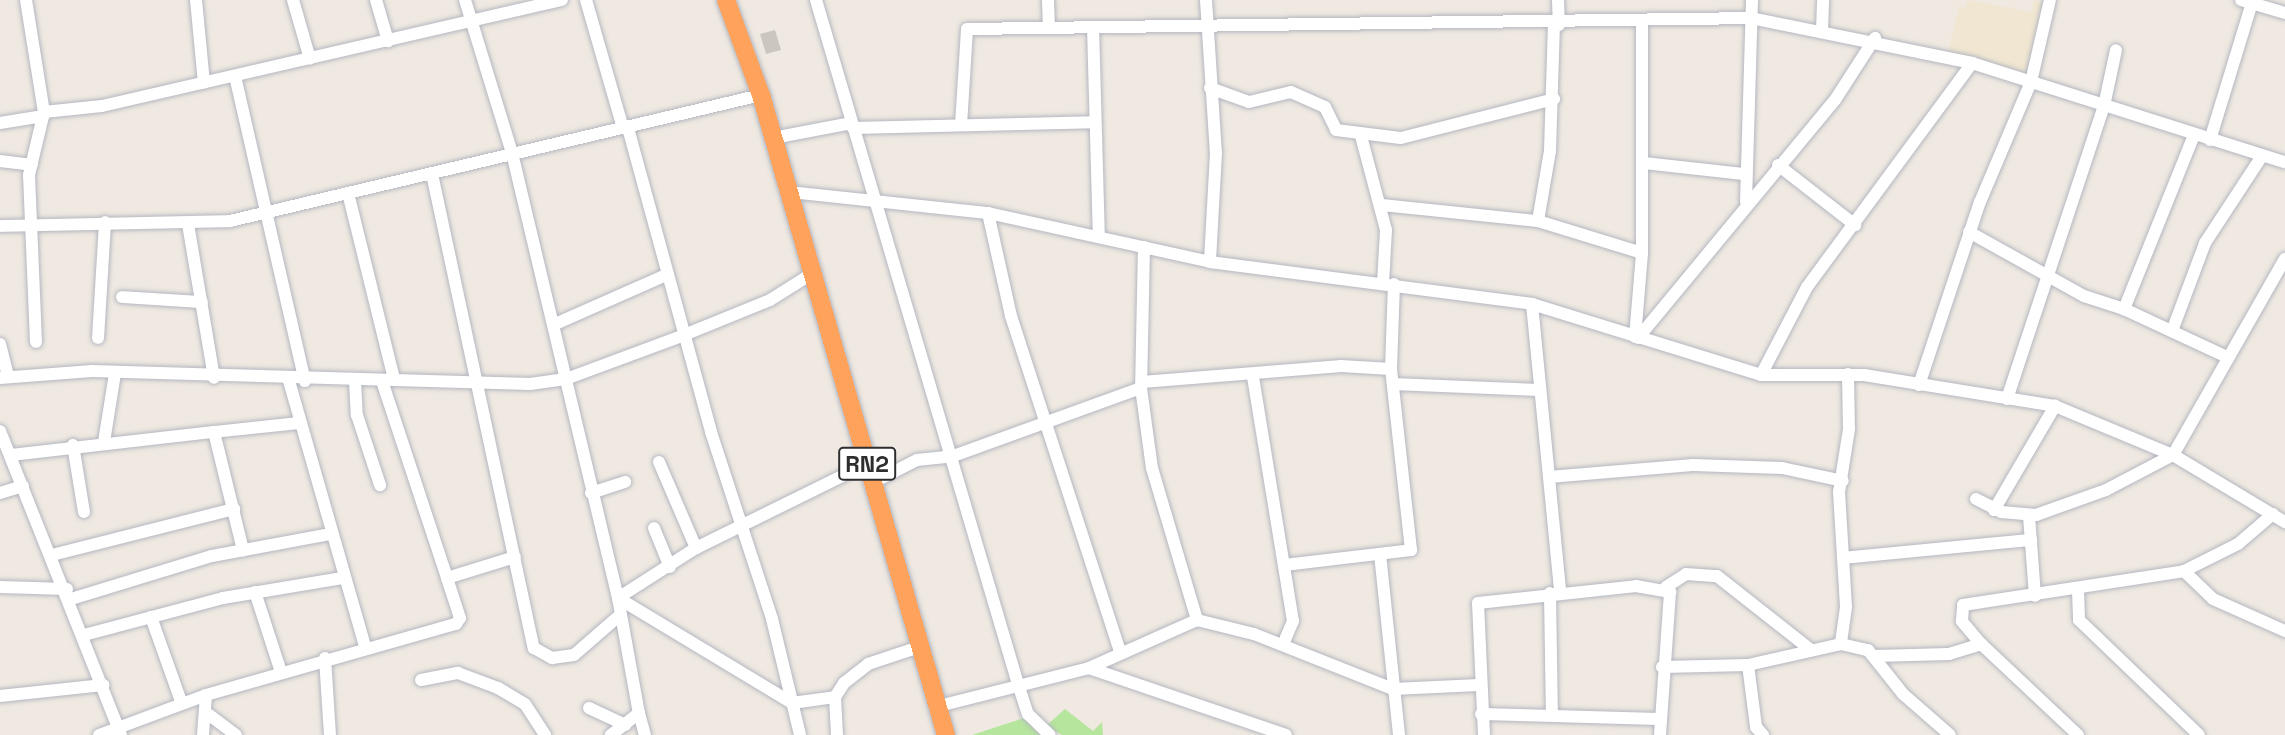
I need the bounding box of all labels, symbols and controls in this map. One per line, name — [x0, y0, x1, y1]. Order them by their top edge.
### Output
road number: RN2 — [837, 445, 897, 484]

